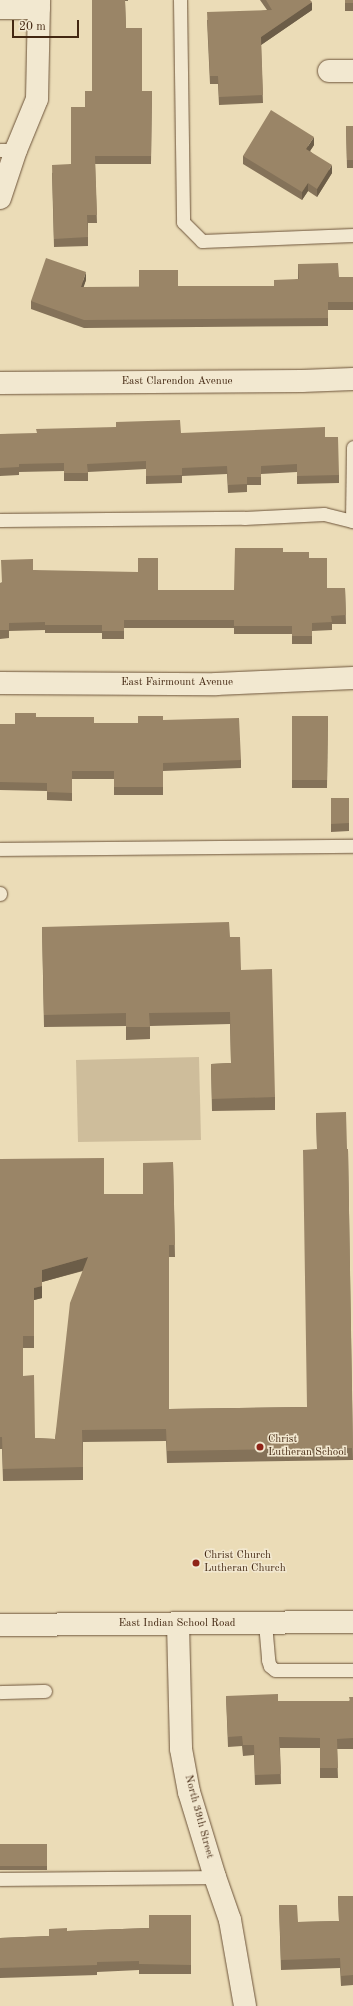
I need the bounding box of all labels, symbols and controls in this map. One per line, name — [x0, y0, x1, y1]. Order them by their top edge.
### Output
scale bar — [14, 12, 81, 38]
text: 20 m — [19, 21, 46, 33]
street label: East Clarendon Avenue — [121, 375, 233, 389]
street label: East Fairmount Avenue — [121, 676, 233, 690]
place label: Christ Lutheran School — [268, 1434, 347, 1460]
marker: Christ Lutheran School — [255, 1442, 265, 1452]
place label: Christ Church Lutheran Church — [204, 1550, 286, 1576]
marker: Christ Church Lutheran Church — [191, 1558, 201, 1568]
street label: East Indian School Road — [118, 1617, 236, 1631]
street label: North 39th Street — [180, 1774, 216, 1860]

